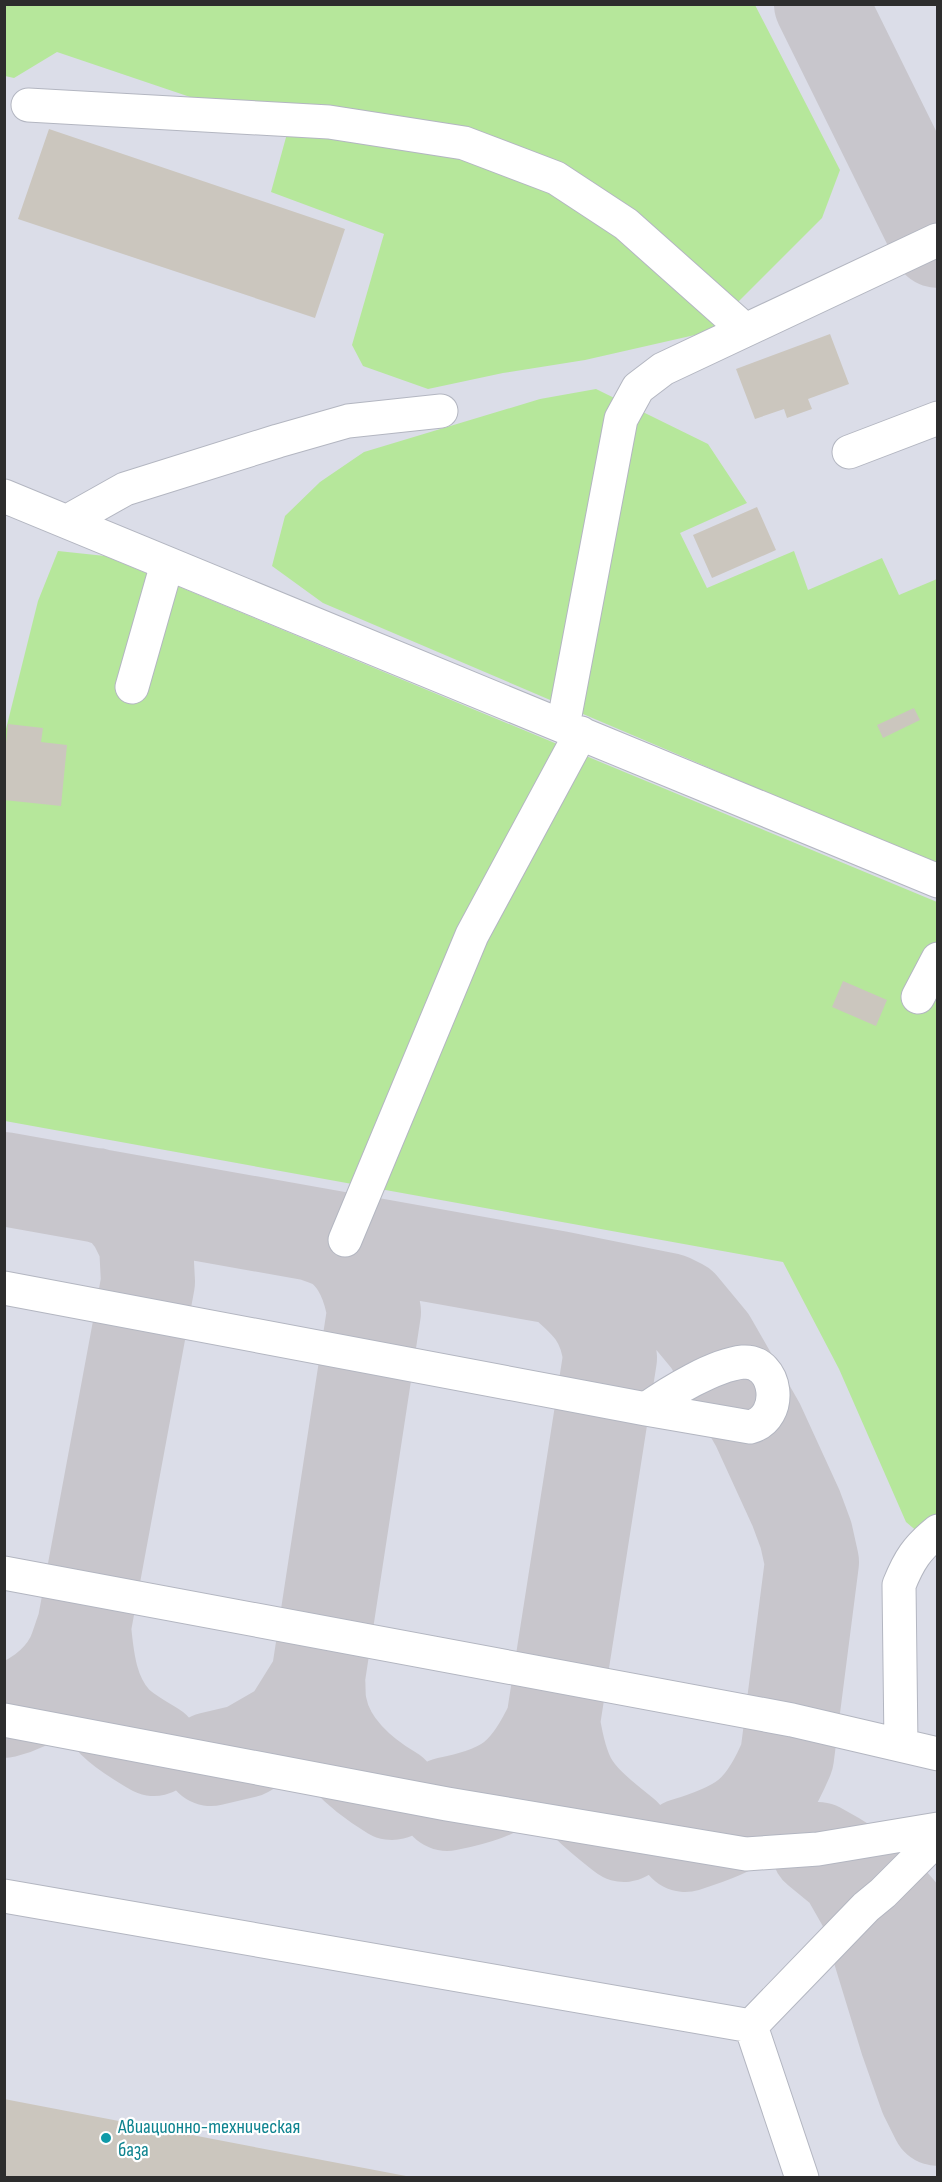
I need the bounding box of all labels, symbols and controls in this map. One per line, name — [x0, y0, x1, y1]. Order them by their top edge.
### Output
place label: Авиационно-техническая база — [117, 2115, 300, 2162]
marker: Авиационно-техническая база — [99, 2131, 113, 2145]

